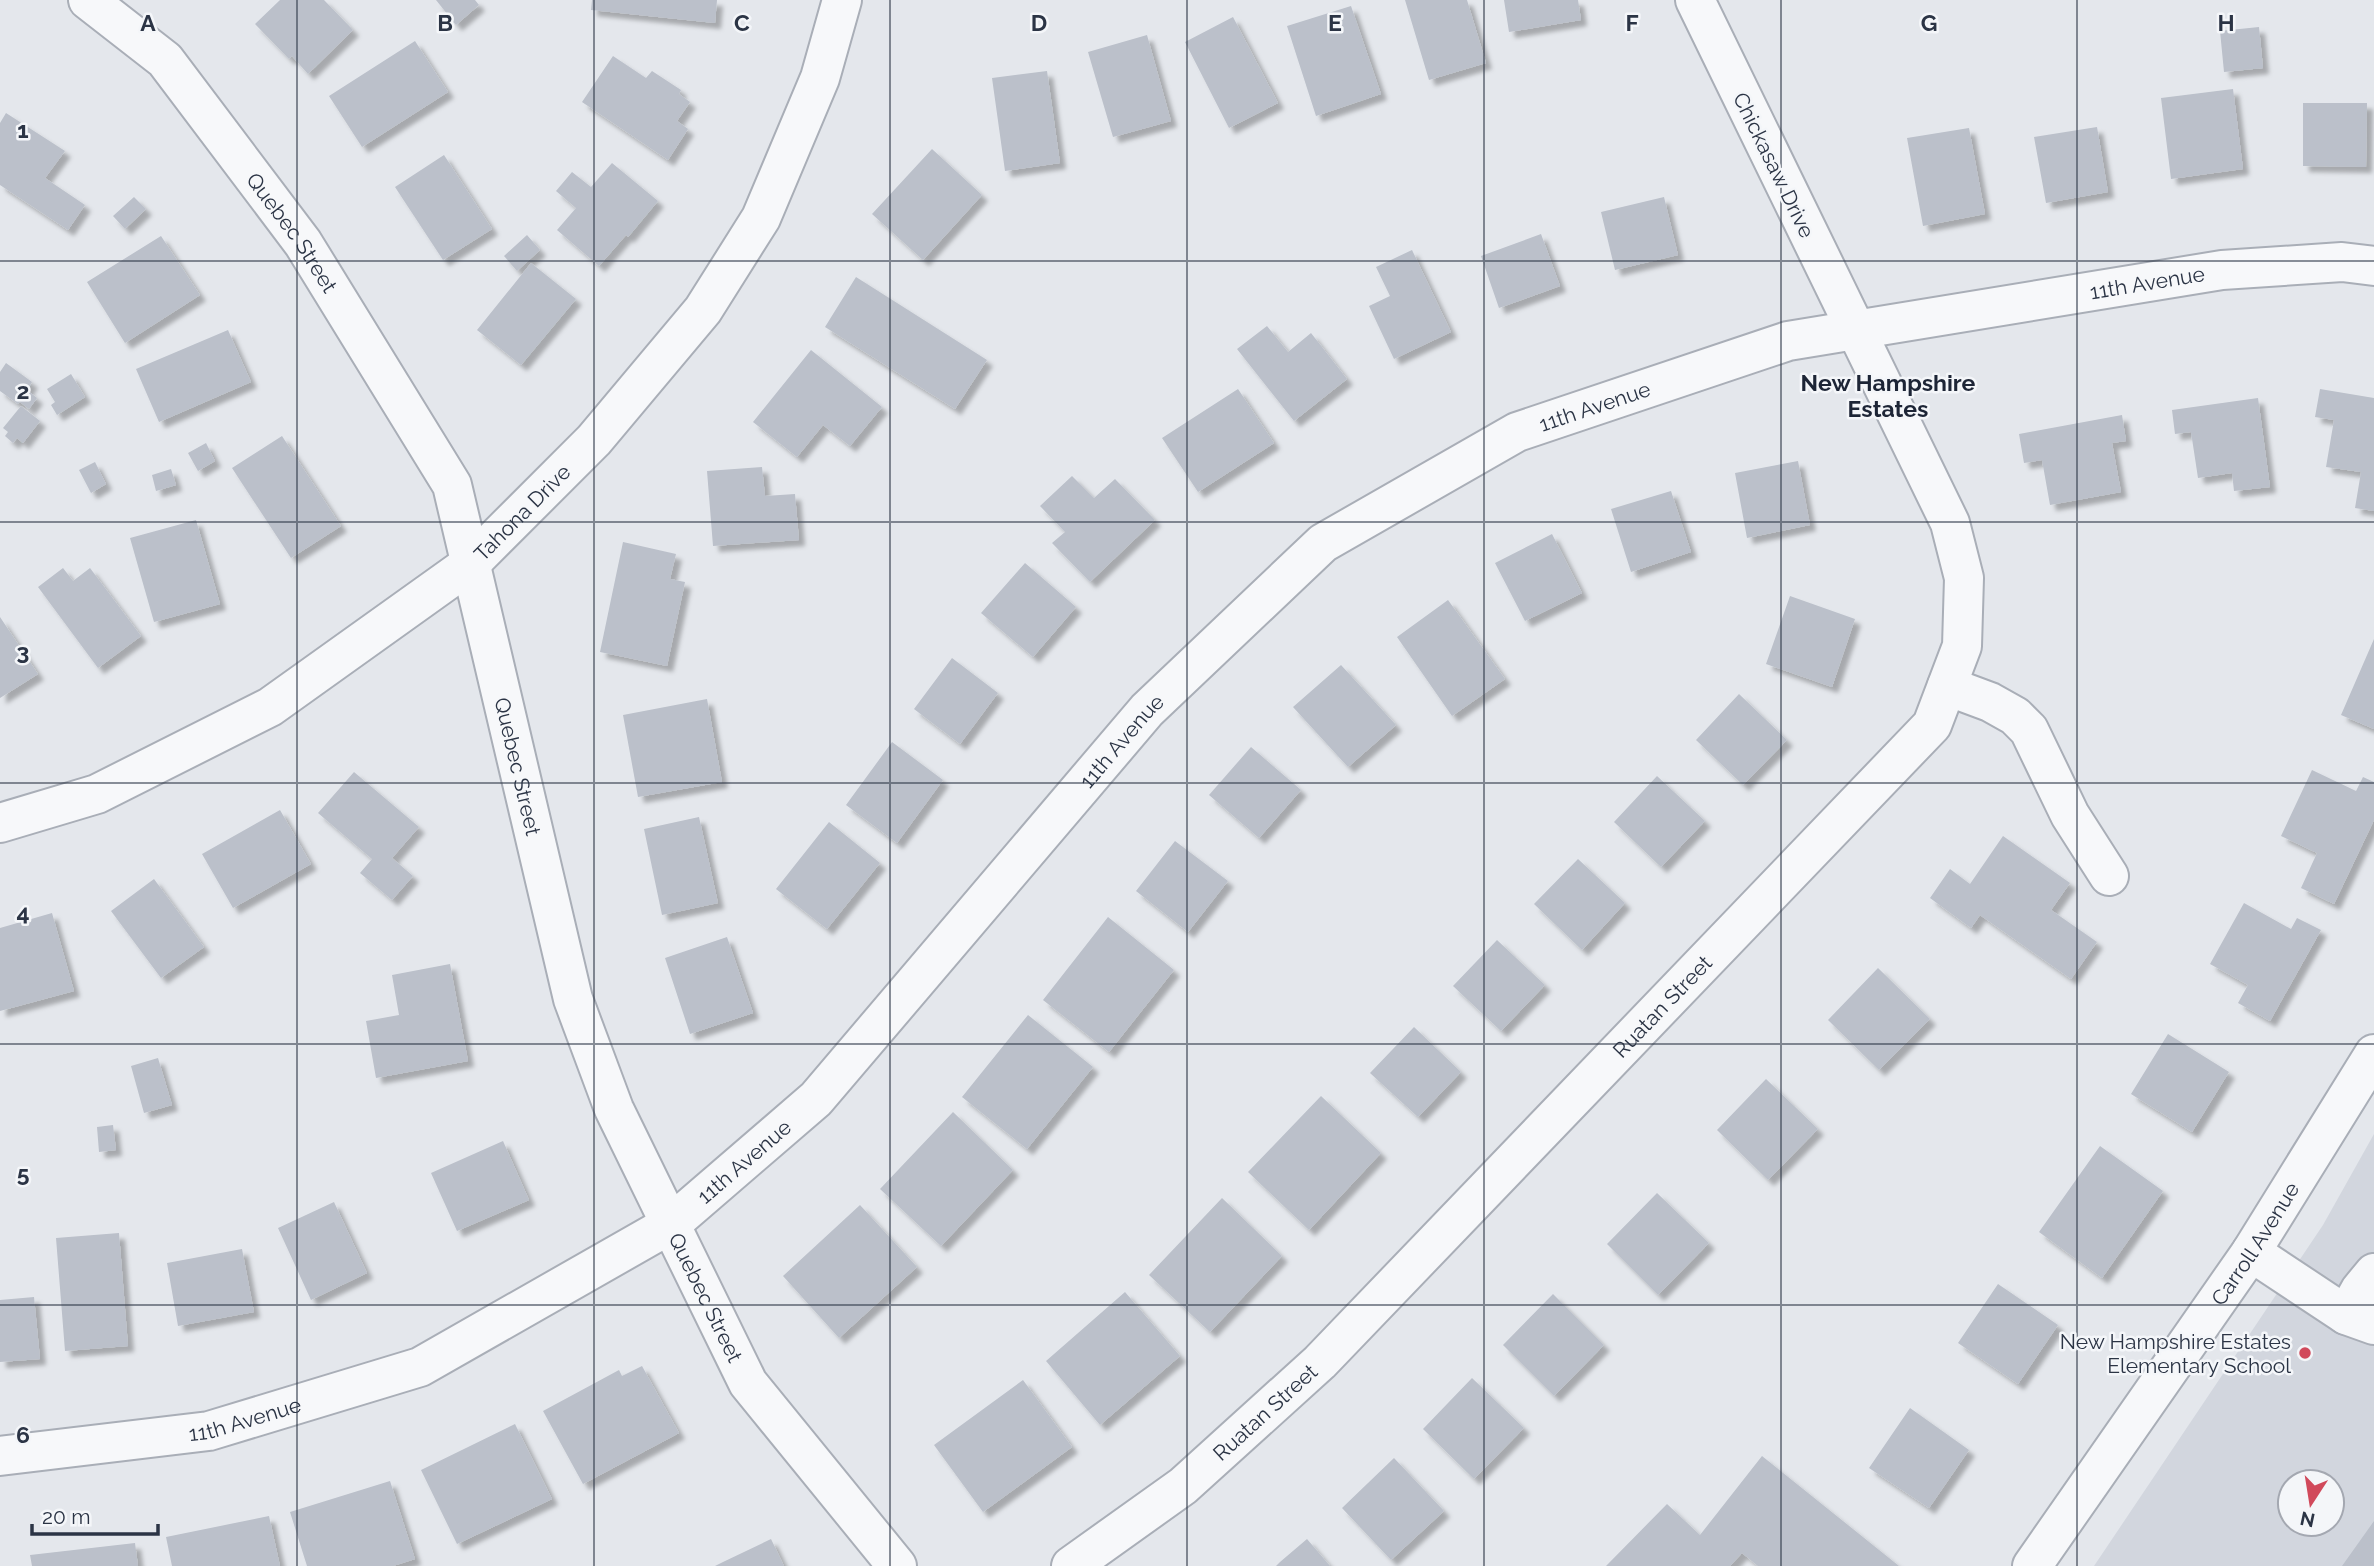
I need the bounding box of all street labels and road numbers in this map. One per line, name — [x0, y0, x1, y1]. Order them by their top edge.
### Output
street label: Chickasaw Drive — [1728, 88, 1820, 242]
street label: Quebec Street — [242, 167, 343, 297]
street label: 11th Avenue — [2088, 261, 2206, 304]
street label: 11th Avenue — [1536, 376, 1653, 436]
street label: Tahona Drive — [468, 459, 575, 566]
street label: 11th Avenue — [1074, 689, 1169, 793]
street label: Quebec Street — [490, 695, 547, 838]
street label: Ruatan Street — [1607, 950, 1717, 1062]
street label: 11th Avenue — [692, 1114, 796, 1208]
street label: Carroll Avenue — [2205, 1177, 2304, 1310]
street label: Quebec Street — [664, 1228, 748, 1366]
street label: Ruatan Street — [1208, 1358, 1322, 1465]
street label: 11th Avenue — [187, 1391, 304, 1446]

